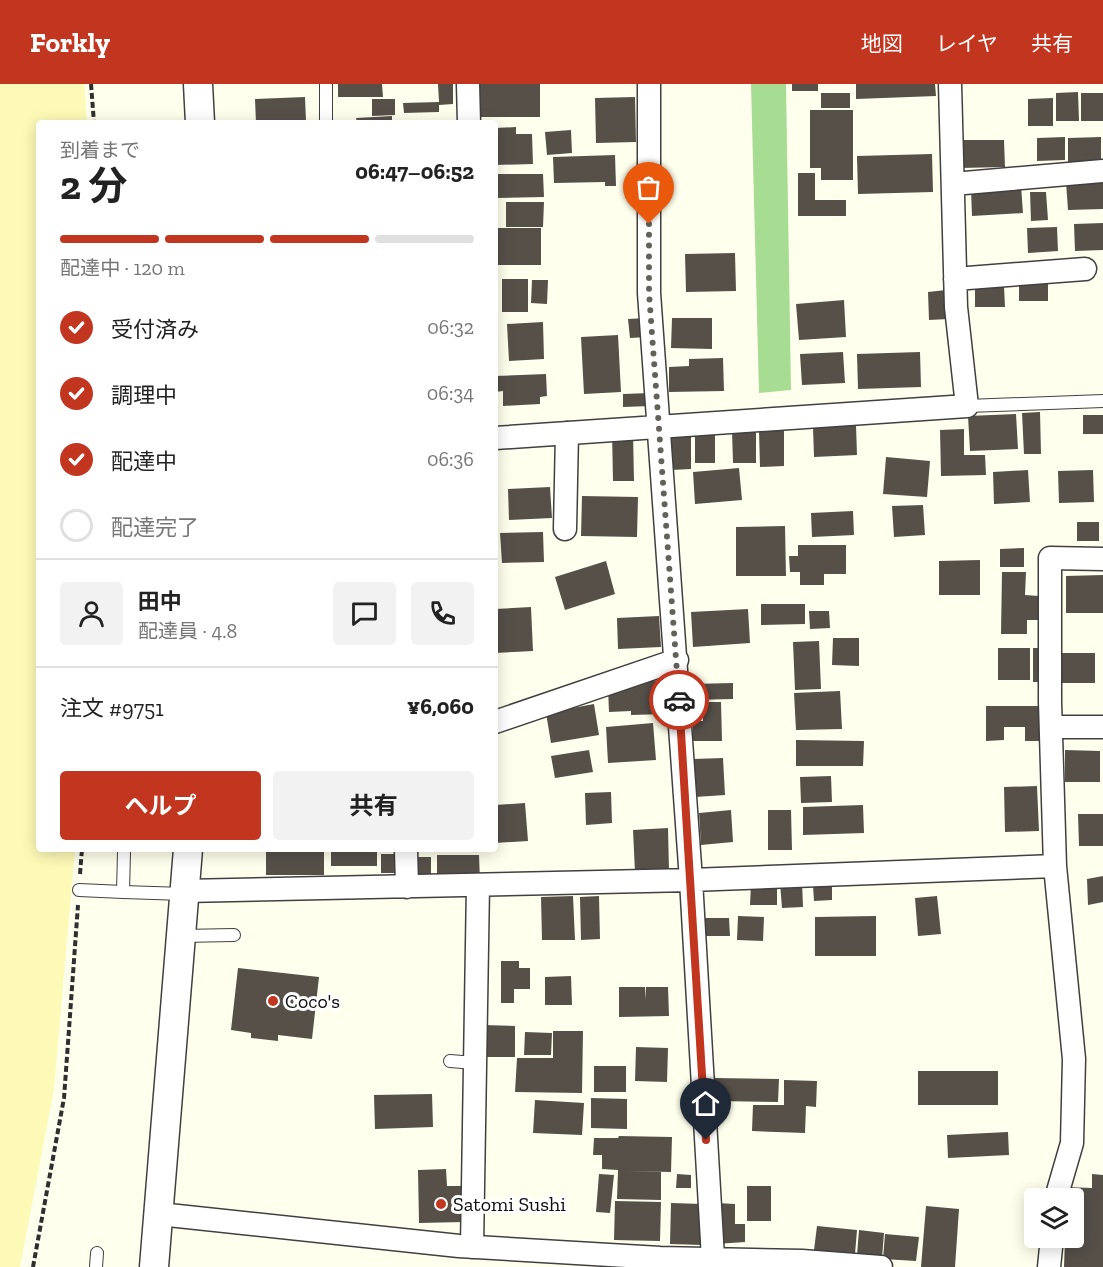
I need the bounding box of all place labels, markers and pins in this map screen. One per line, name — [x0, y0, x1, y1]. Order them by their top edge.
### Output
pin — [623, 162, 674, 224]
place label: Coco's — [285, 989, 340, 1013]
marker: Coco's — [266, 994, 280, 1008]
pin — [680, 1078, 731, 1140]
place label: Satomi Sushi — [453, 1192, 566, 1216]
marker: Satomi Sushi — [434, 1197, 448, 1211]

